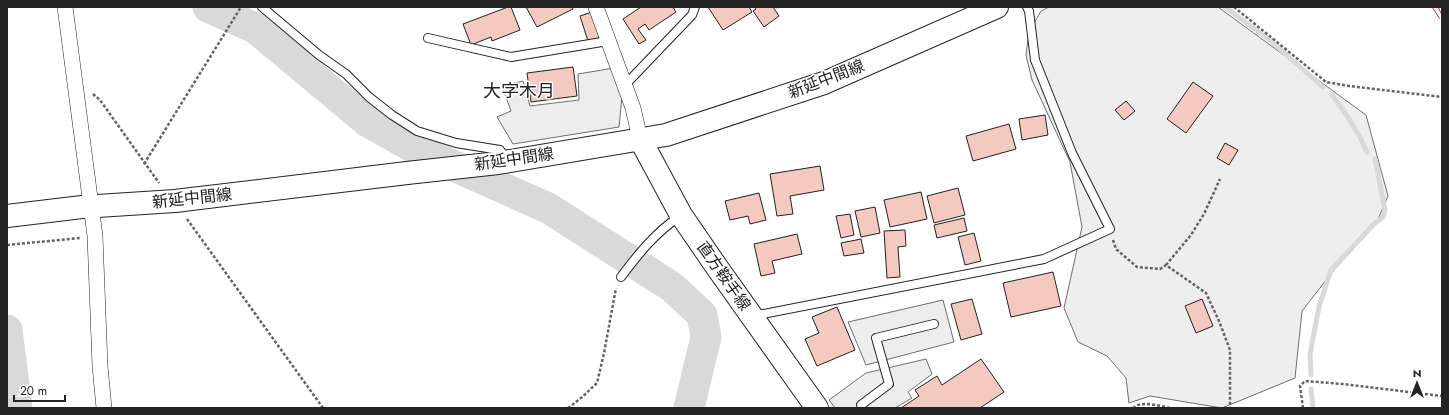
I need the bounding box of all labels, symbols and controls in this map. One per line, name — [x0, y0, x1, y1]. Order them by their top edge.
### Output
street label: 新延中間線 — [785, 54, 867, 104]
district label: 大字木月 — [483, 78, 555, 104]
street label: 新延中間線 — [473, 142, 555, 176]
street label: 新延中間線 — [151, 182, 233, 214]
street label: 直方鞍手線 — [692, 237, 756, 315]
north arrow — [1397, 363, 1437, 403]
text: N — [1413, 365, 1421, 381]
scale bar — [14, 377, 65, 403]
text: 20 m — [20, 382, 47, 400]

